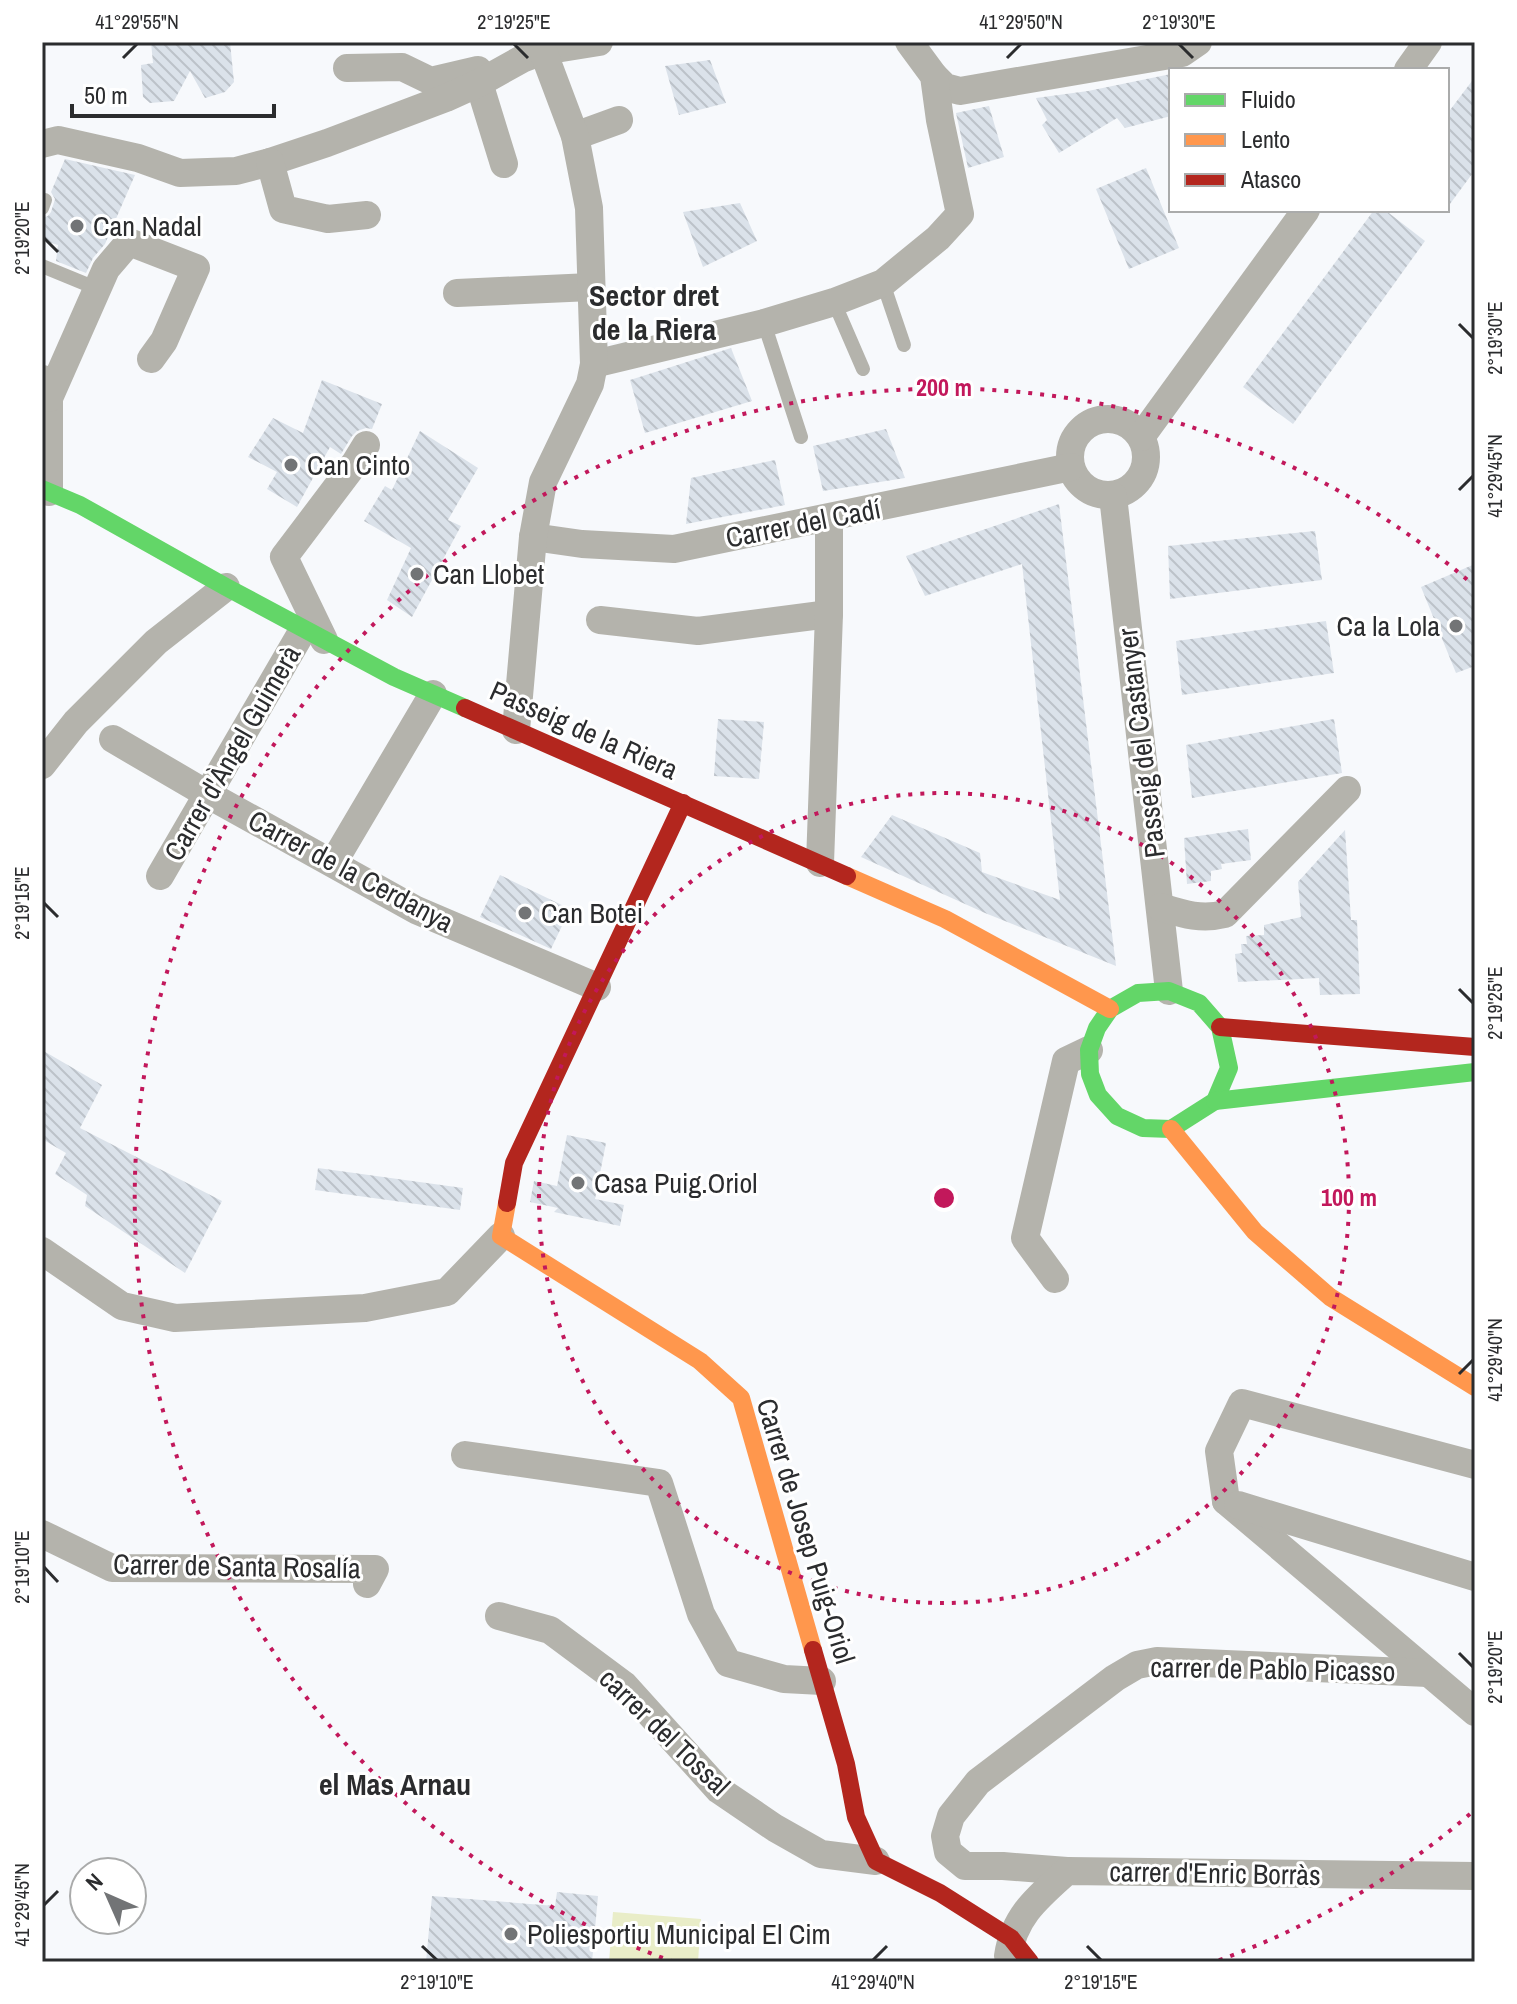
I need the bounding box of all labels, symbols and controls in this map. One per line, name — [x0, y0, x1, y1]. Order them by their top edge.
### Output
text: 41°29'55"N — [95, 8, 179, 35]
text: 2°19'25"E — [477, 8, 551, 35]
text: 41°29'50"N — [979, 8, 1063, 35]
text: 2°19'30"E — [1142, 8, 1216, 35]
scale bar — [72, 68, 274, 118]
legend — [1169, 68, 1449, 212]
text: 50 m — [84, 79, 128, 111]
text: Fluido — [1241, 83, 1296, 115]
text: Lento — [1241, 123, 1290, 155]
text: Atasco — [1240, 163, 1301, 195]
text: 2°19'20"E — [8, 201, 35, 275]
place label: Can Nadal — [93, 207, 201, 245]
marker: Can Nadal — [68, 217, 86, 235]
district label: Sector dret de la Riera — [589, 275, 719, 349]
text: 2°19'30"E — [1481, 301, 1508, 375]
text: 200 m — [916, 371, 972, 403]
text: 41°29'45"N — [1481, 434, 1508, 518]
place label: Can Cinto — [307, 446, 410, 484]
marker: Can Cinto — [282, 456, 300, 474]
street label: Carrer del Cadí — [722, 489, 884, 557]
place label: Can Llobet — [433, 555, 544, 593]
marker: Can Llobet — [408, 565, 426, 583]
place label: Ca la Lola — [1337, 607, 1440, 645]
marker: Ca la Lola — [1447, 617, 1465, 635]
street label: Passeig del Castanyer — [1108, 626, 1174, 860]
street label: Carrer d'Àngel Guimerà — [155, 638, 309, 868]
street label: Passeig de la Riera — [484, 672, 684, 788]
street label: Carrer de la Cerdanya — [242, 801, 460, 941]
text: 2°19'15"E — [8, 866, 35, 940]
place label: Can Botei — [541, 894, 643, 932]
marker: Can Botei — [516, 904, 534, 922]
text: 2°19'25"E — [1481, 966, 1508, 1040]
place label: Casa Puig.Oriol — [594, 1164, 757, 1202]
marker: Casa Puig.Oriol — [569, 1174, 587, 1192]
text: 100 m — [1321, 1181, 1377, 1213]
centre of rings — [930, 1184, 958, 1212]
text: 41°29'40"N — [1481, 1318, 1508, 1402]
street label: Carrer de Josep Puig-Oriol — [748, 1394, 864, 1668]
text: 2°19'10"E — [8, 1530, 35, 1604]
street label: Carrer de Santa Rosalía — [113, 1545, 361, 1587]
text: 2°19'20"E — [1481, 1630, 1508, 1704]
street label: carrer de Pablo Picasso — [1150, 1648, 1396, 1690]
street label: carrer del Tossal — [591, 1660, 739, 1804]
district label: el Mas Arnau — [319, 1764, 471, 1804]
street label: carrer d'Enric Borràs — [1109, 1852, 1321, 1894]
north arrow — [68, 1856, 148, 1936]
text: 41°29'45"N — [8, 1863, 35, 1947]
text: N — [79, 1867, 109, 1897]
place label: Poliesportiu Municipal El Cim — [527, 1915, 831, 1953]
marker: Poliesportiu Municipal El Cim — [502, 1925, 520, 1943]
text: 2°19'10"E — [400, 1968, 474, 1995]
text: 41°29'40"N — [831, 1968, 915, 1995]
text: 2°19'15"E — [1064, 1968, 1138, 1995]

